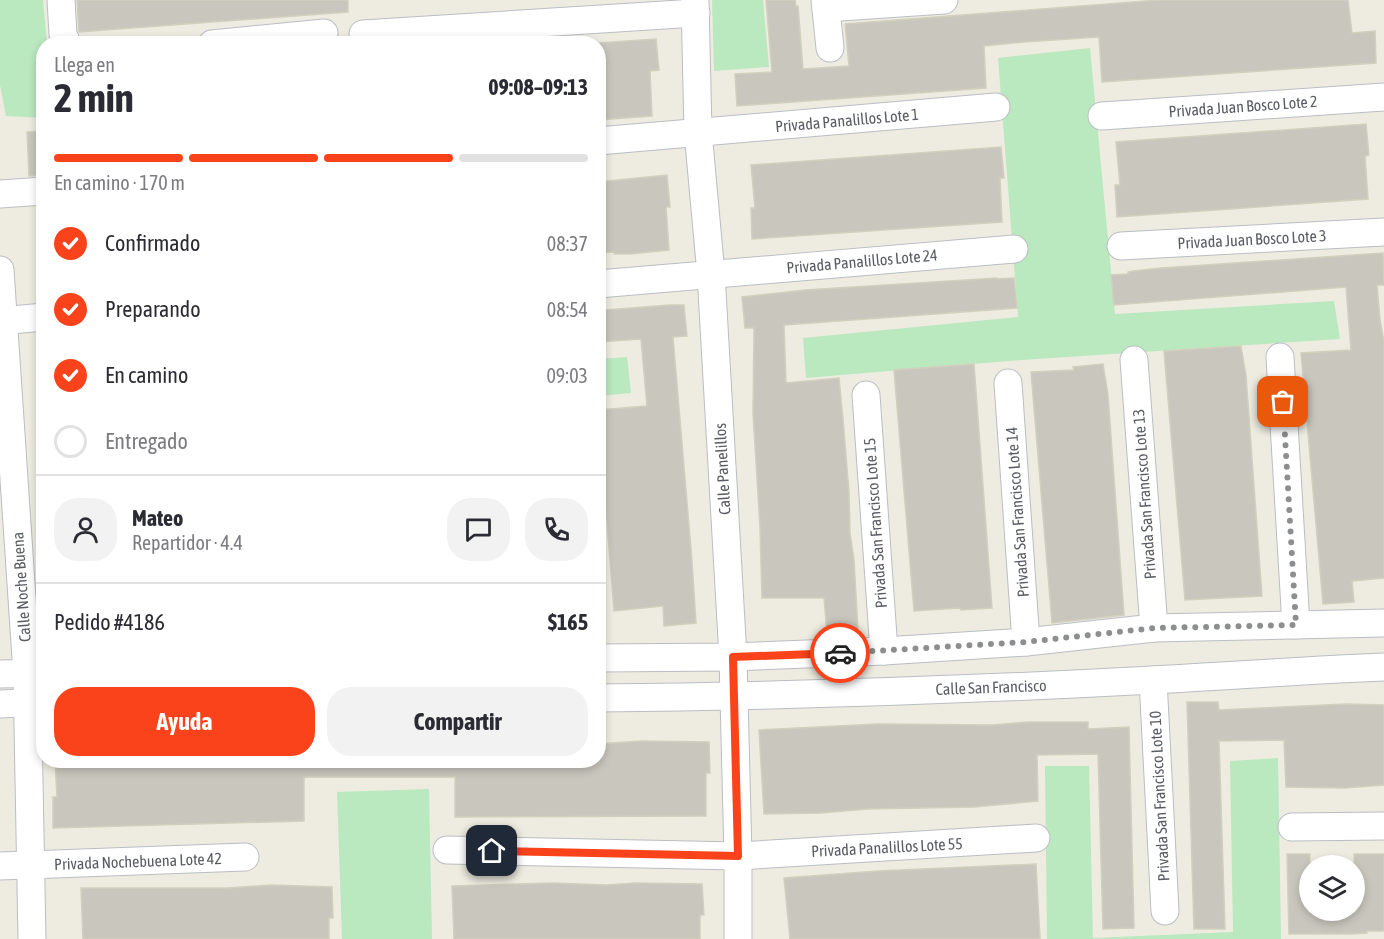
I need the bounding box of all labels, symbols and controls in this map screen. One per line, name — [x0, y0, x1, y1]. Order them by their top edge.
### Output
text: Llega en — [54, 53, 115, 76]
text: 09:08–09:13 — [488, 74, 588, 100]
text: 2 min — [54, 76, 134, 120]
street label: Privada Juan Bosco Lote 2 — [1168, 92, 1318, 120]
street label: Privada Panalillos Lote 1 — [774, 105, 920, 135]
text: En camino · 170 m — [54, 171, 185, 194]
street label: Privada Juan Bosco Lote 3 — [1177, 226, 1327, 252]
icon: check — [54, 227, 87, 260]
text: Confirmado — [105, 230, 200, 256]
text: 08:37 — [547, 232, 588, 255]
street label: Privada Panalillos Lote 24 — [786, 245, 938, 277]
icon: check — [54, 293, 87, 326]
text: Preparando — [105, 296, 201, 322]
text: 08:54 — [547, 298, 588, 321]
icon: check — [54, 359, 87, 392]
text: En camino — [105, 362, 188, 388]
text: 09:03 — [546, 364, 588, 387]
pin — [1257, 376, 1308, 427]
icon: bag — [1266, 385, 1299, 418]
street label: Privada San Francisco Lote 13 — [1129, 408, 1159, 580]
street label: Calle Panelillos — [711, 422, 733, 515]
street label: Privada San Francisco Lote 14 — [1002, 426, 1032, 598]
text: Entregado — [105, 428, 188, 454]
street label: Privada San Francisco Lote 15 — [860, 437, 890, 609]
button: person — [54, 498, 117, 561]
button: chat — [447, 498, 510, 561]
button: phone — [525, 498, 588, 561]
text: Mateo — [132, 505, 183, 531]
street label: Calle Noche Buena — [8, 531, 34, 643]
text: Repartidor · 4.4 — [132, 531, 243, 554]
text: Pedido #4186 — [54, 609, 165, 635]
text: $165 — [548, 609, 588, 635]
courier — [810, 623, 870, 683]
icon: car — [824, 637, 857, 670]
street label: Calle San Francisco — [935, 676, 1047, 698]
button: Ayuda — [54, 687, 315, 756]
button: Compartir — [327, 687, 588, 756]
street label: Privada San Francisco Lote 10 — [1146, 710, 1172, 882]
pin — [466, 825, 517, 876]
icon: home — [475, 834, 508, 867]
street label: Privada Panalillos Lote 55 — [811, 834, 963, 860]
street label: Privada Nochebuena Lote 42 — [54, 849, 222, 873]
map controls — [1299, 855, 1365, 921]
button: layers — [1299, 855, 1365, 921]

